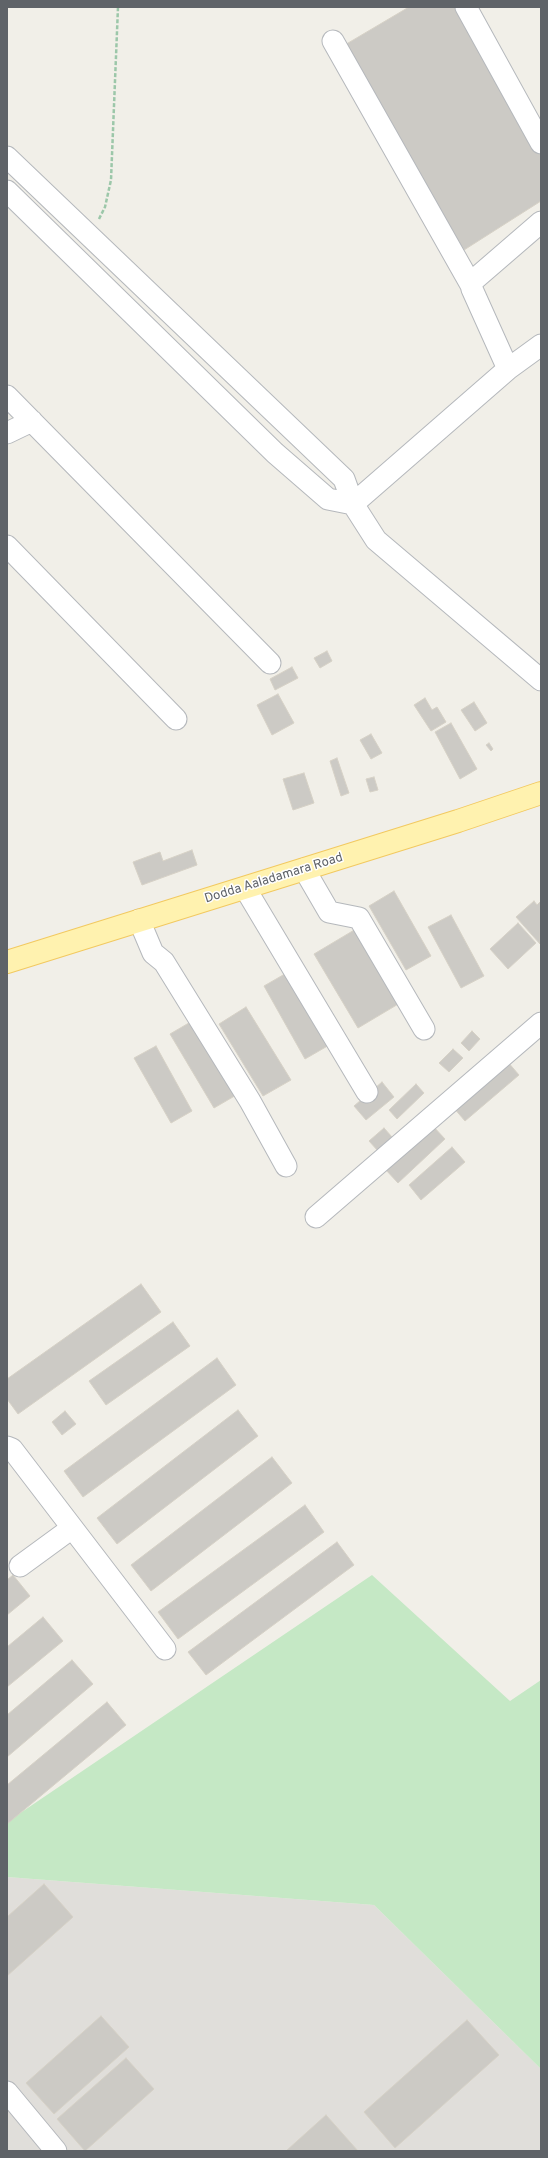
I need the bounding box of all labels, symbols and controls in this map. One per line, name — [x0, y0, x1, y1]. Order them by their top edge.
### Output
street label: Dodda Aaladamara Road — [203, 850, 345, 908]

